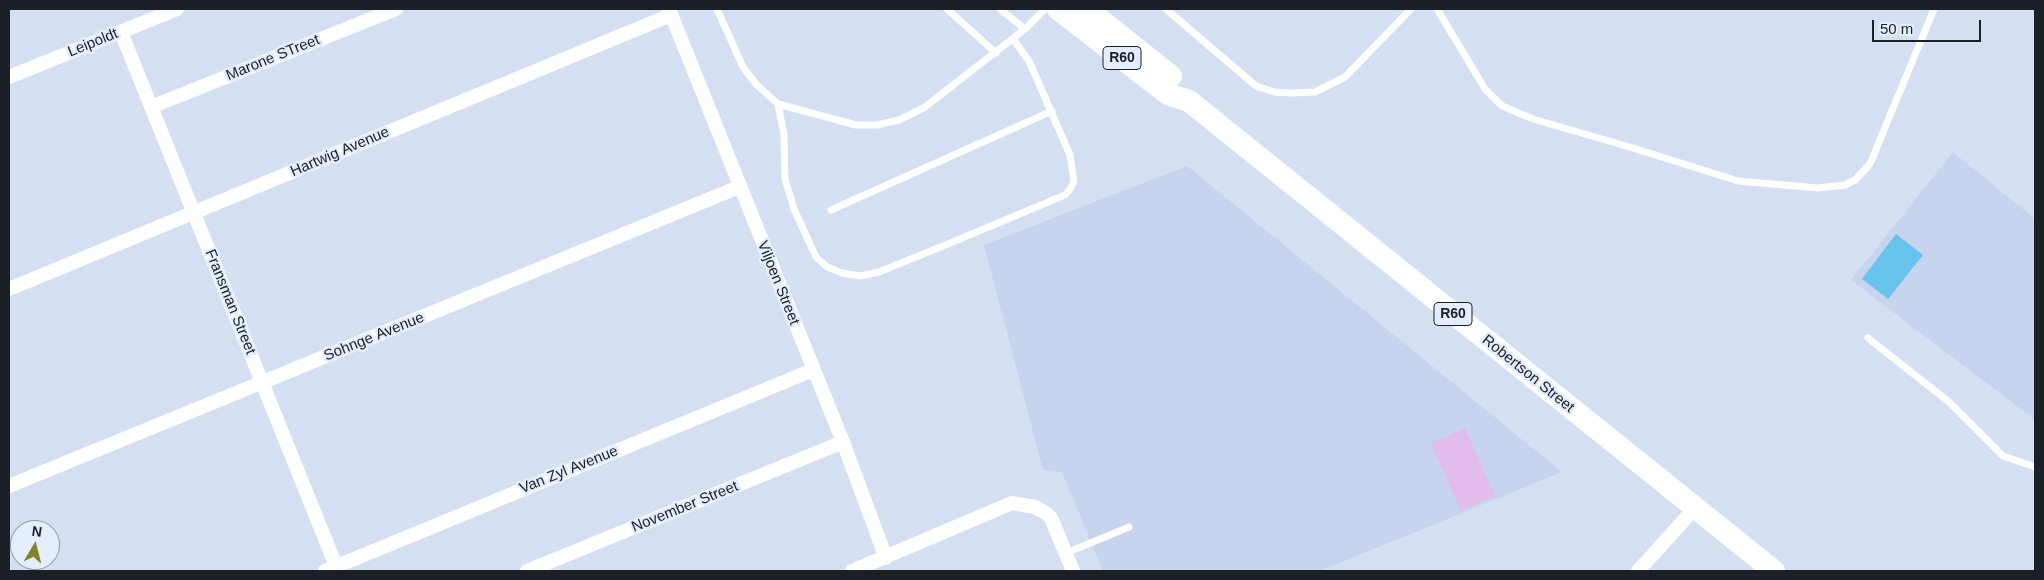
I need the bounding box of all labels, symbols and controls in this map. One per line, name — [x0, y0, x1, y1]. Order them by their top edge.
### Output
scale bar — [1874, 10, 1983, 42]
text: 50 m — [1880, 20, 1913, 37]
street label: Leipoldt — [65, 25, 121, 61]
street label: Marone STreet — [224, 31, 322, 85]
road number: R60 — [1103, 46, 1141, 70]
street label: Hartwig Avenue — [288, 123, 392, 181]
street label: Viljoen Street — [753, 238, 803, 328]
street label: Fransman Street — [201, 247, 259, 357]
road number: R60 — [1434, 302, 1472, 326]
street label: Sohnge Avenue — [321, 309, 427, 365]
street label: Robertson Street — [1478, 331, 1578, 417]
street label: Van Zyl Avenue — [517, 442, 621, 498]
street label: November Street — [629, 477, 741, 537]
north arrow — [10, 520, 60, 570]
text: N — [31, 523, 43, 540]

